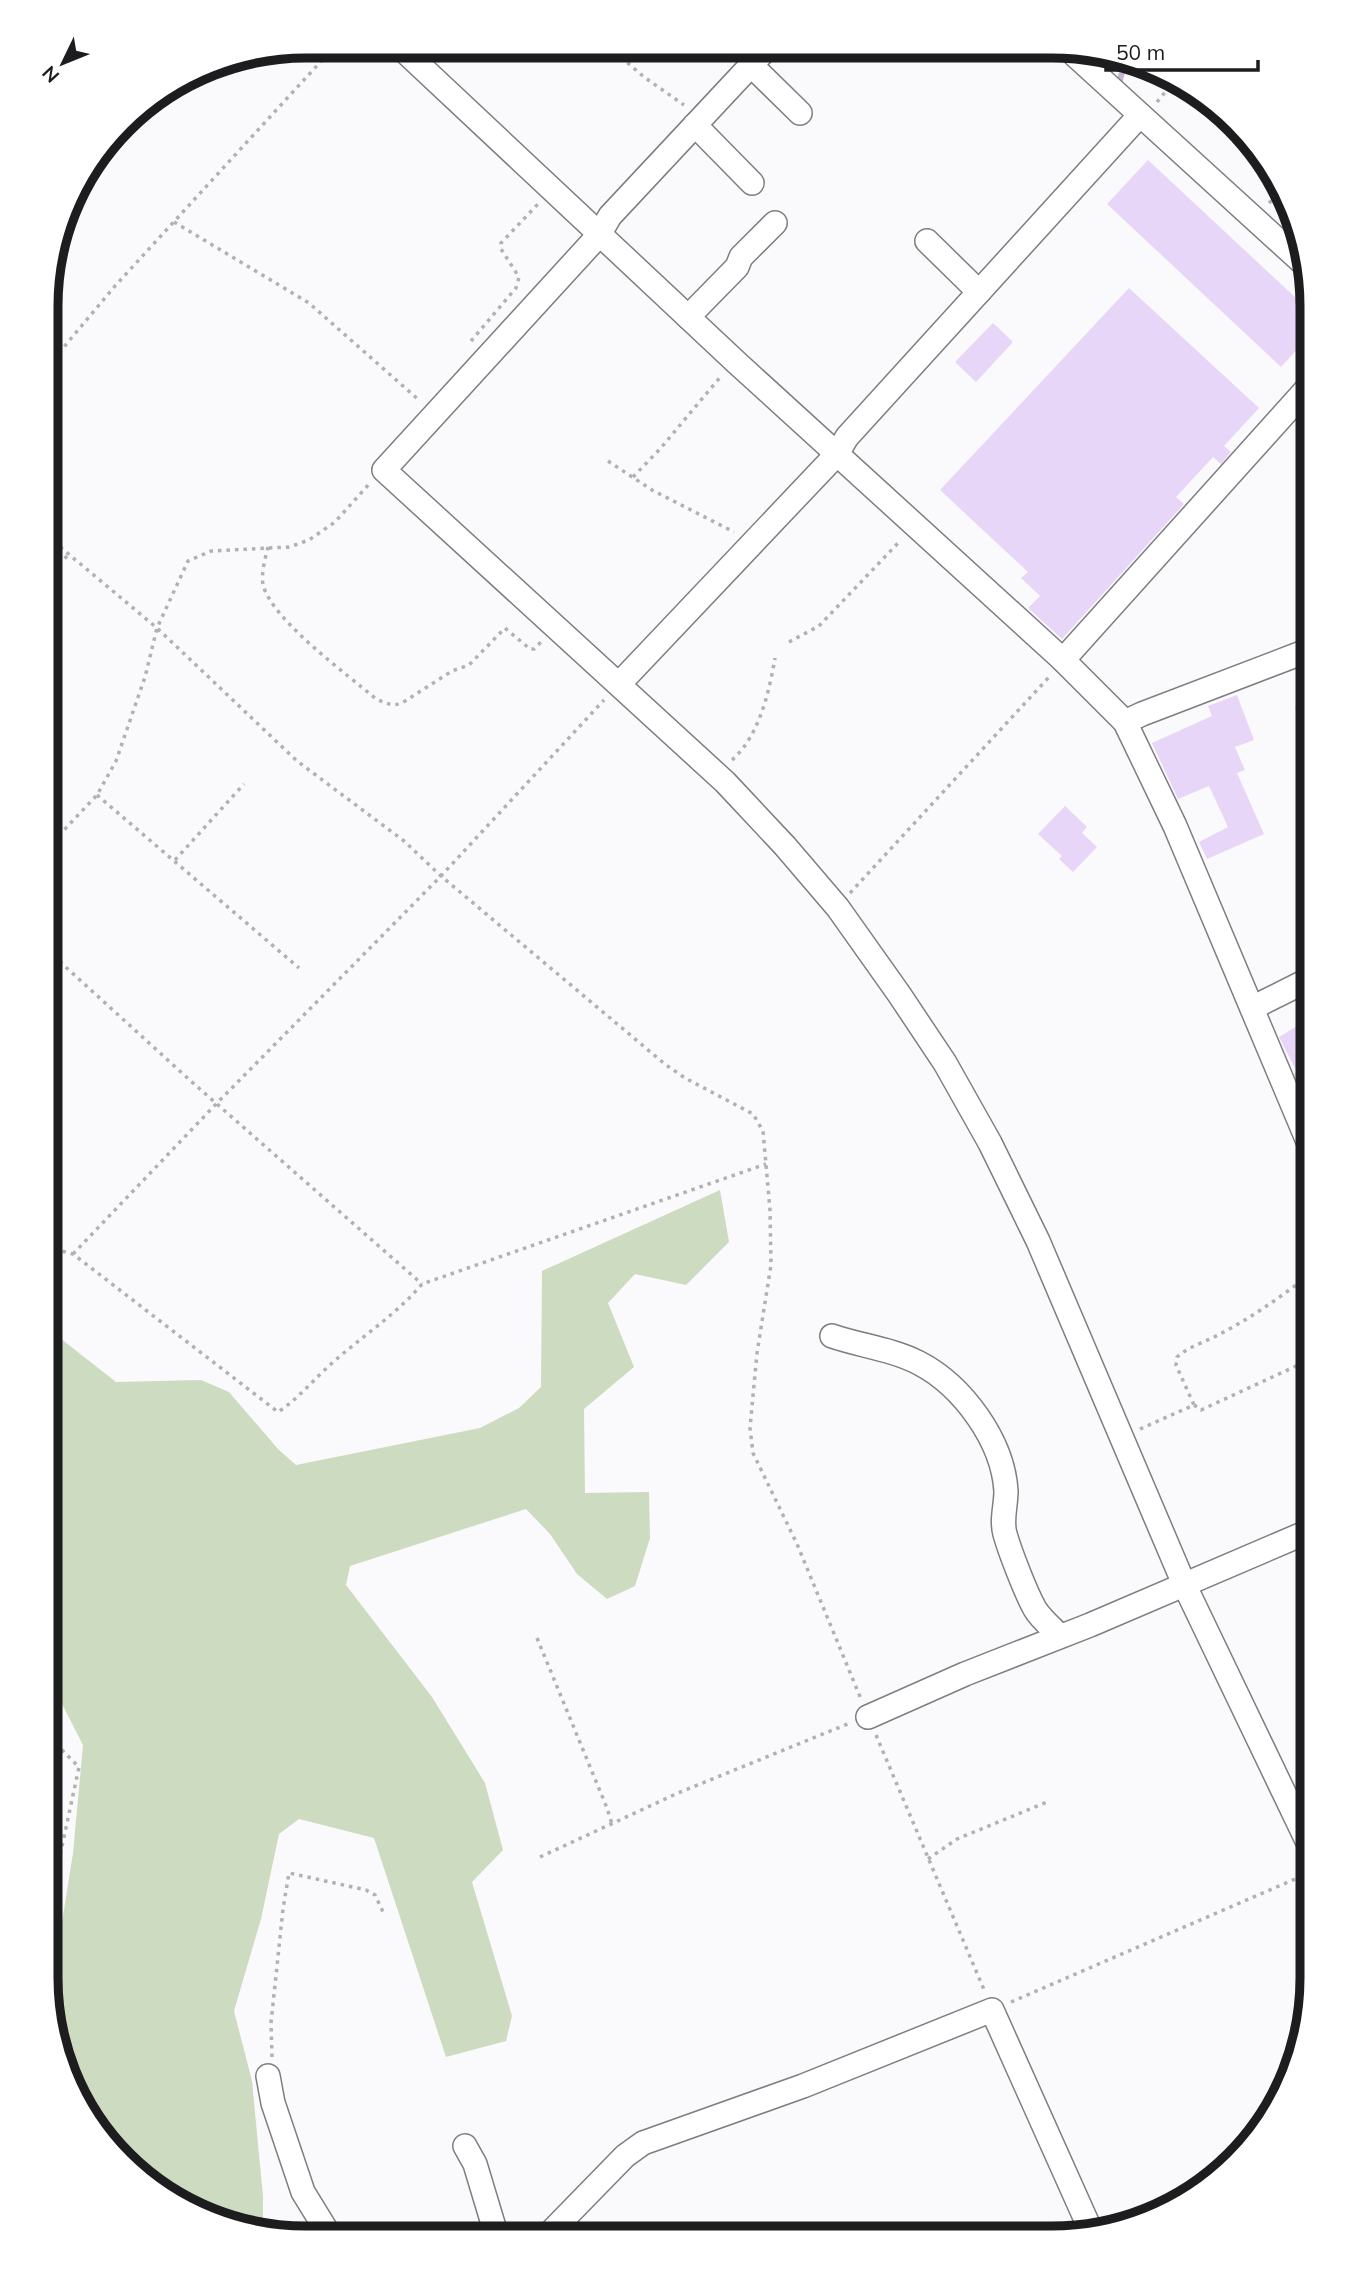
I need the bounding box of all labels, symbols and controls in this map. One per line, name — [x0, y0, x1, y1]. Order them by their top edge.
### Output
north arrow — [28, 28, 98, 98]
scale bar — [1106, 28, 1258, 72]
text: 50 m — [1116, 39, 1165, 65]
text: N — [37, 61, 64, 88]

